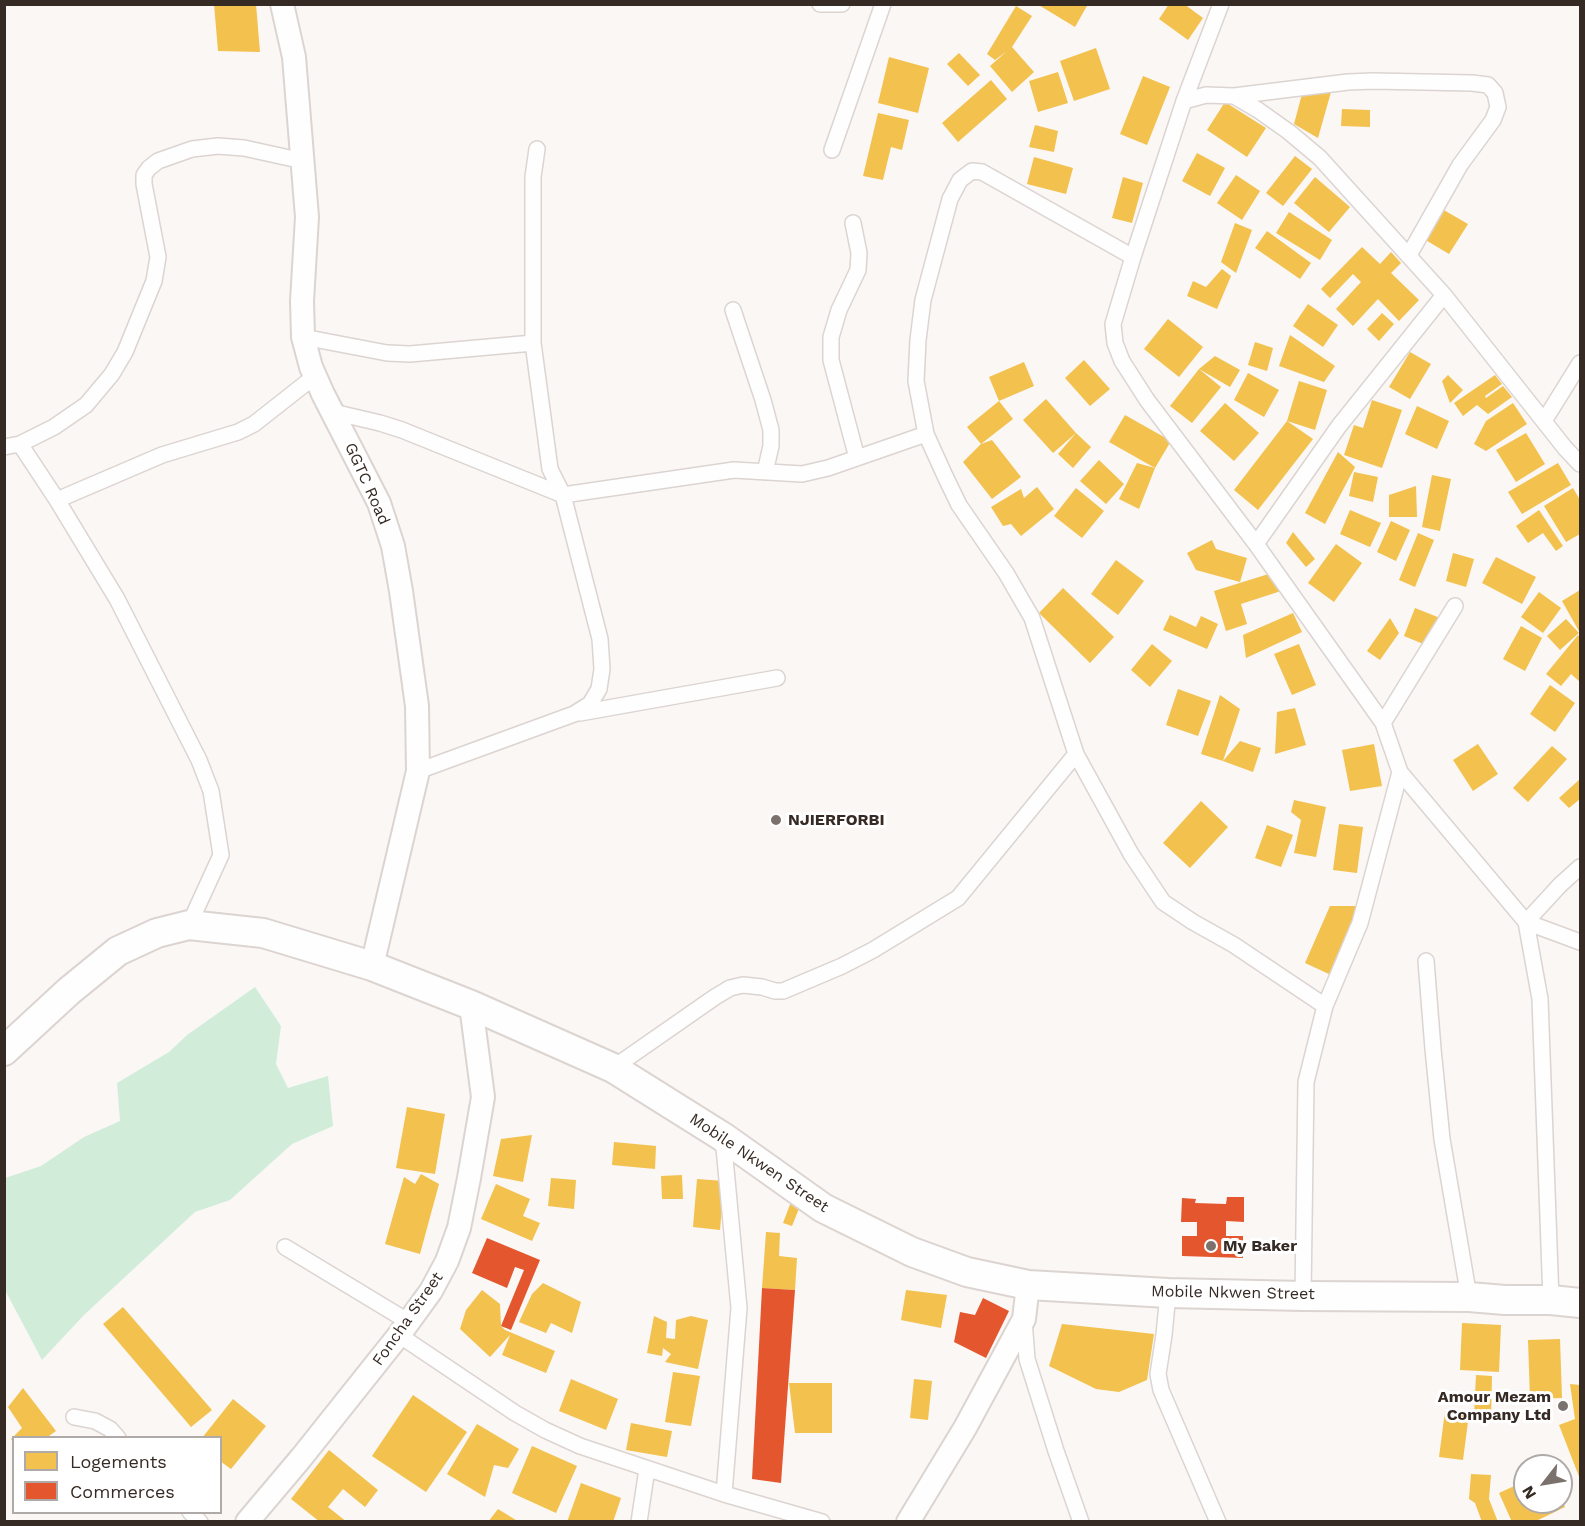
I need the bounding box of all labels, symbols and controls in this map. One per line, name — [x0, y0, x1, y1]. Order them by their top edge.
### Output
street label: GGTC Road — [340, 440, 394, 528]
place label: NJIERFORBI — [788, 810, 885, 830]
marker: NJIERFORBI — [769, 813, 783, 827]
street label: Mobile Nkwen Street — [686, 1109, 832, 1217]
place label: My Baker — [1223, 1236, 1297, 1256]
marker: My Baker — [1204, 1239, 1218, 1253]
street label: Foncha Street — [369, 1268, 447, 1370]
street label: Mobile Nkwen Street — [1151, 1282, 1315, 1304]
place label: Amour Mezam Company Ltd — [1438, 1387, 1551, 1425]
marker: Amour Mezam Company Ltd — [1556, 1399, 1570, 1413]
legend — [12, 1436, 222, 1514]
text: Logements — [70, 1451, 167, 1472]
north arrow — [1513, 1454, 1573, 1514]
text: Commerces — [70, 1481, 175, 1502]
text: N — [1518, 1483, 1540, 1502]

